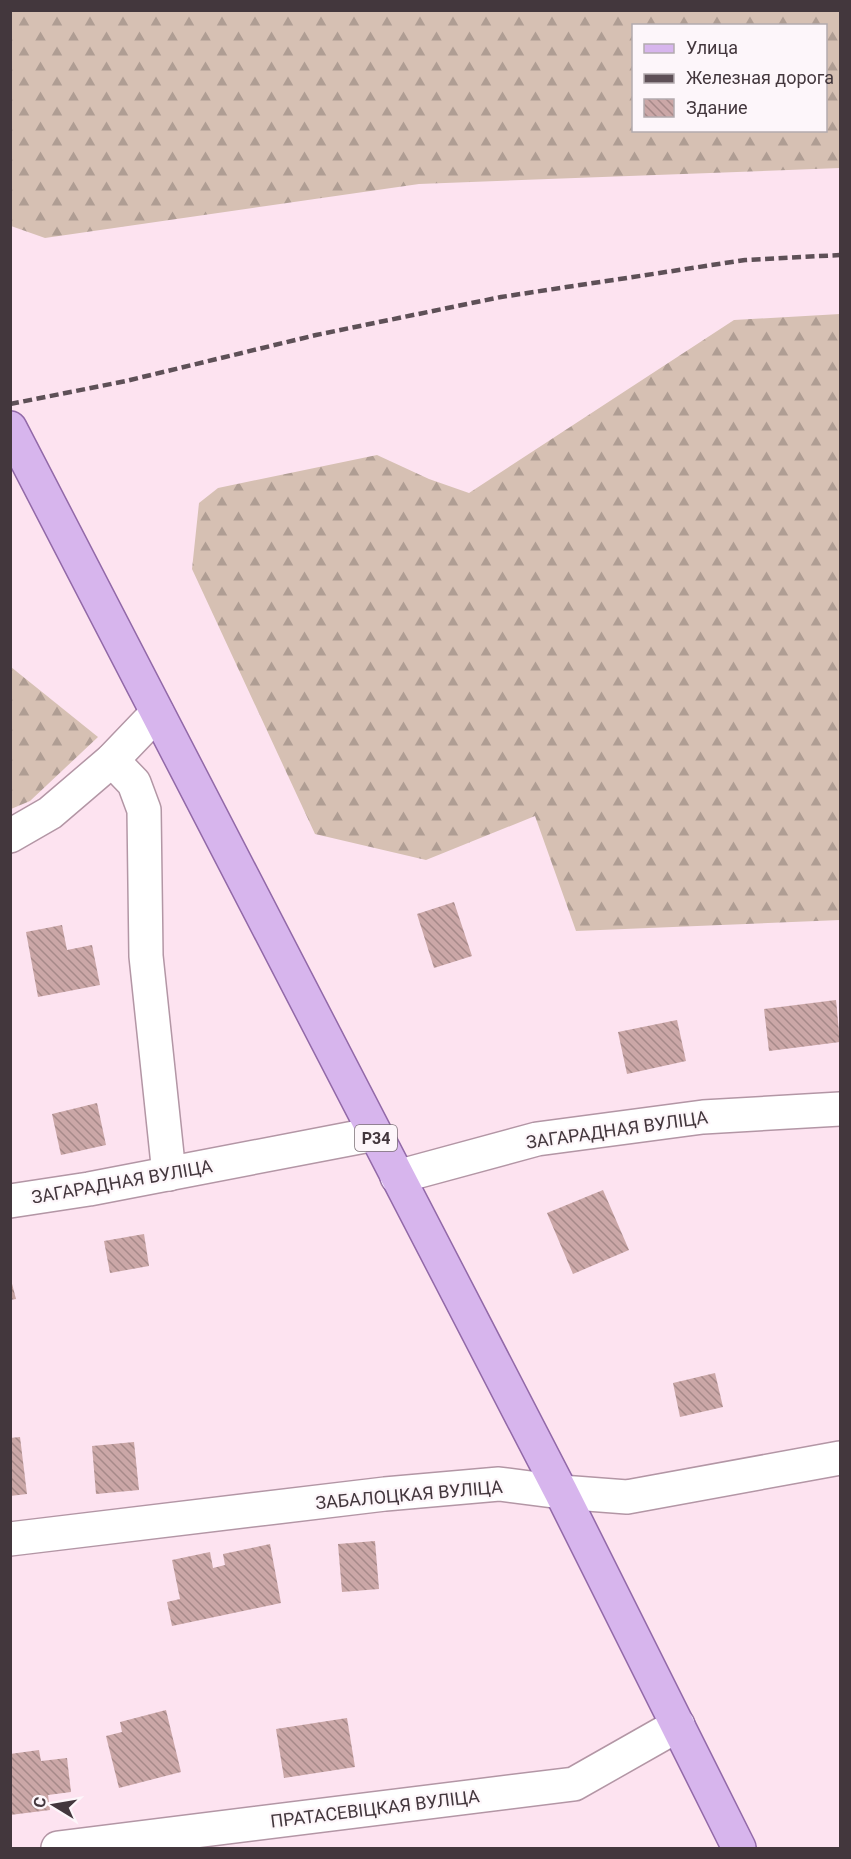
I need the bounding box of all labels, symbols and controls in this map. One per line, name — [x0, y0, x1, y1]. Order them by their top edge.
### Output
legend — [632, 24, 827, 132]
text: Улица — [686, 37, 738, 58]
text: Железная дорога — [686, 67, 834, 88]
text: Здание — [686, 97, 748, 118]
street label: ЗАГАРАДНАЯ ВУЛІЦА — [525, 1106, 709, 1153]
road number: Р34 — [355, 1125, 397, 1151]
street label: ЗАГАРАДНАЯ ВУЛІЦА — [30, 1155, 214, 1208]
street label: ЗАБАЛОЦКАЯ ВУЛІЦА — [314, 1476, 504, 1513]
north arrow — [24, 1775, 84, 1835]
street label: ПРАТАСЕВІЦКАЯ ВУЛІЦА — [269, 1785, 481, 1832]
text: С — [29, 1795, 50, 1809]

